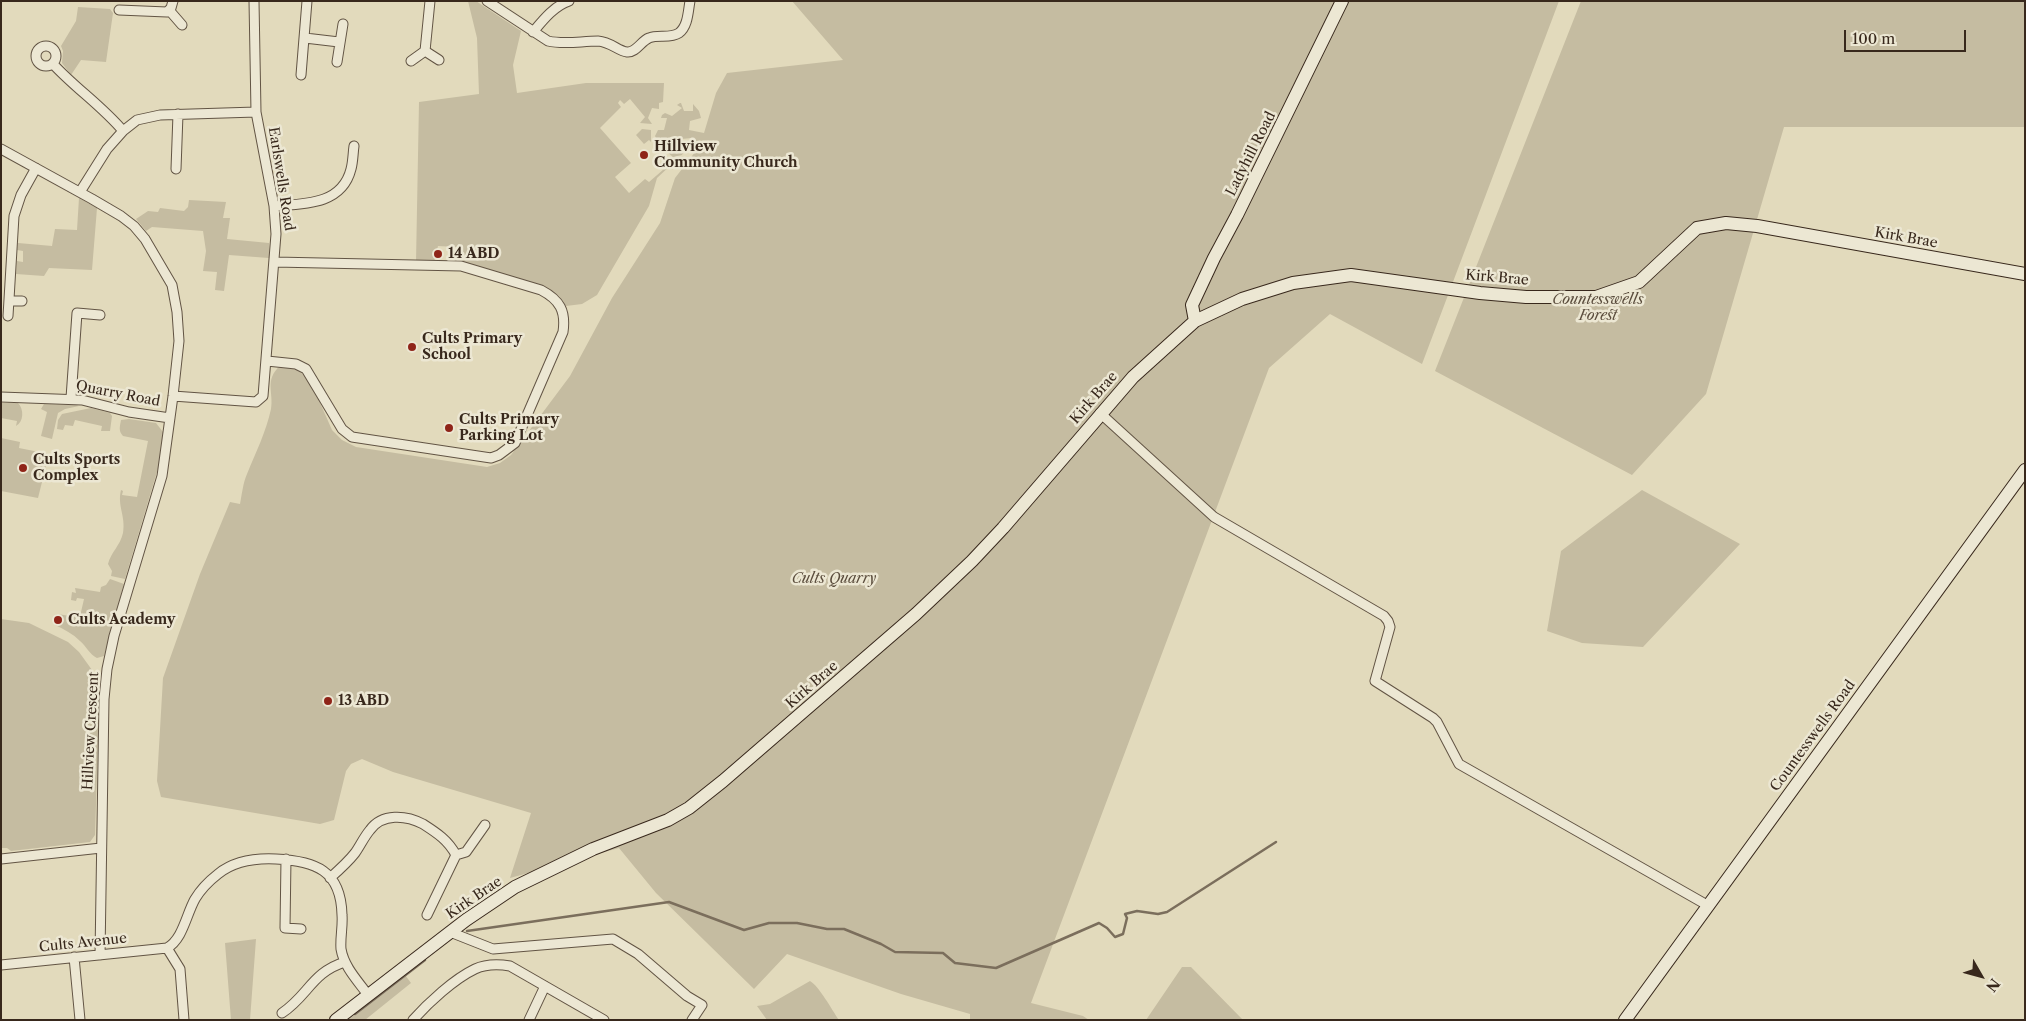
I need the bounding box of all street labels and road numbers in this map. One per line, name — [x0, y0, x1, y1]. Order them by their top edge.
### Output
street label: Ladyhill Road — [1223, 109, 1279, 199]
street label: Earlswells Road — [264, 126, 298, 232]
street label: Kirk Brae — [1873, 224, 1939, 252]
street label: Kirk Brae — [1465, 267, 1529, 289]
street label: Kirk Brae — [1067, 368, 1121, 428]
street label: Quarry Road — [74, 378, 162, 410]
street label: Kirk Brae — [782, 658, 842, 712]
street label: Hillview Crescent — [80, 671, 102, 791]
street label: Countesswells Road — [1767, 677, 1859, 795]
street label: Kirk Brae — [443, 873, 505, 923]
street label: Cults Avenue — [38, 930, 128, 956]

